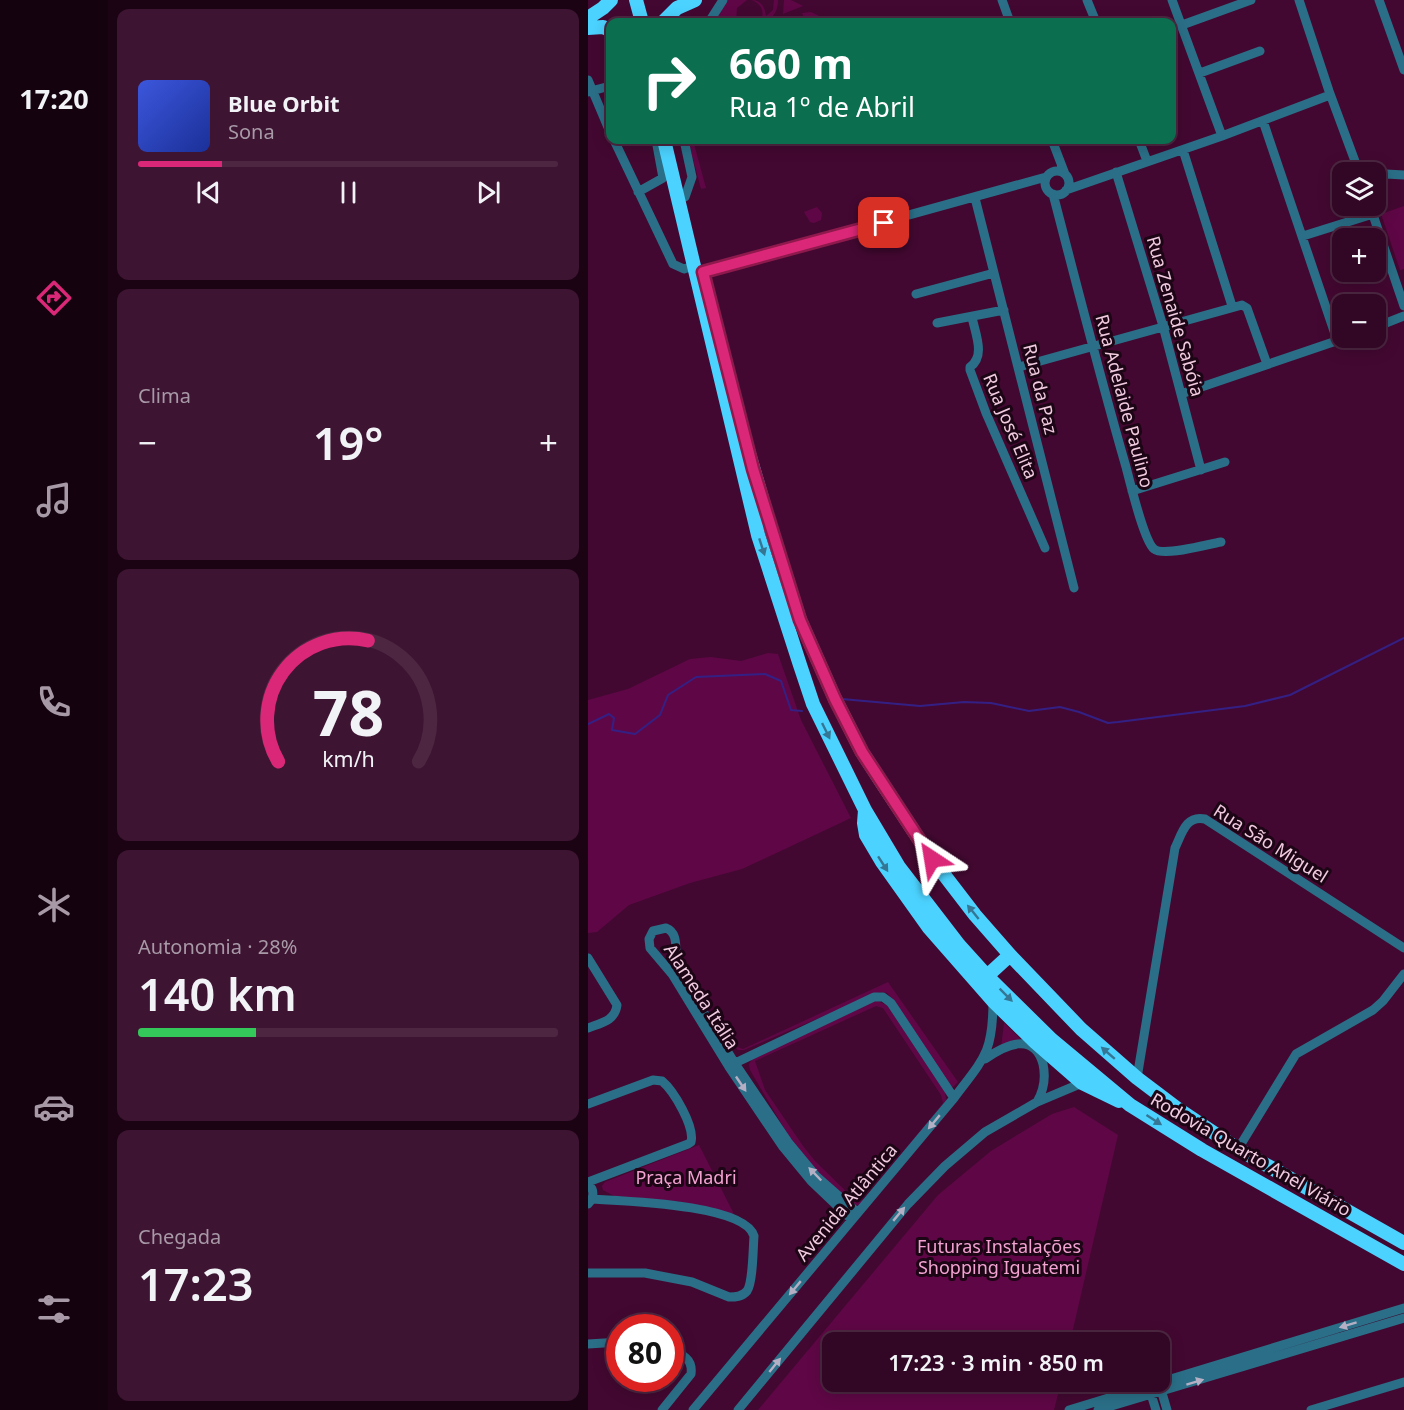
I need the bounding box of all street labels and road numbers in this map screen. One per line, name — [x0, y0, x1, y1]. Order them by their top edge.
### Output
street label: Rua Zenaide Sabóia — [1142, 233, 1210, 399]
street label: Rua Adelaide Paulino — [1090, 312, 1160, 490]
street label: Rua da Paz — [1018, 341, 1064, 437]
street label: Rua José Elita — [978, 370, 1044, 482]
street label: Rua São Miguel — [1209, 798, 1333, 888]
street label: Alameda Itália — [659, 939, 745, 1053]
street label: Rodovia Quarto Anel Viário — [1146, 1087, 1356, 1221]
street label: Avenida Atlântica — [790, 1138, 902, 1266]

